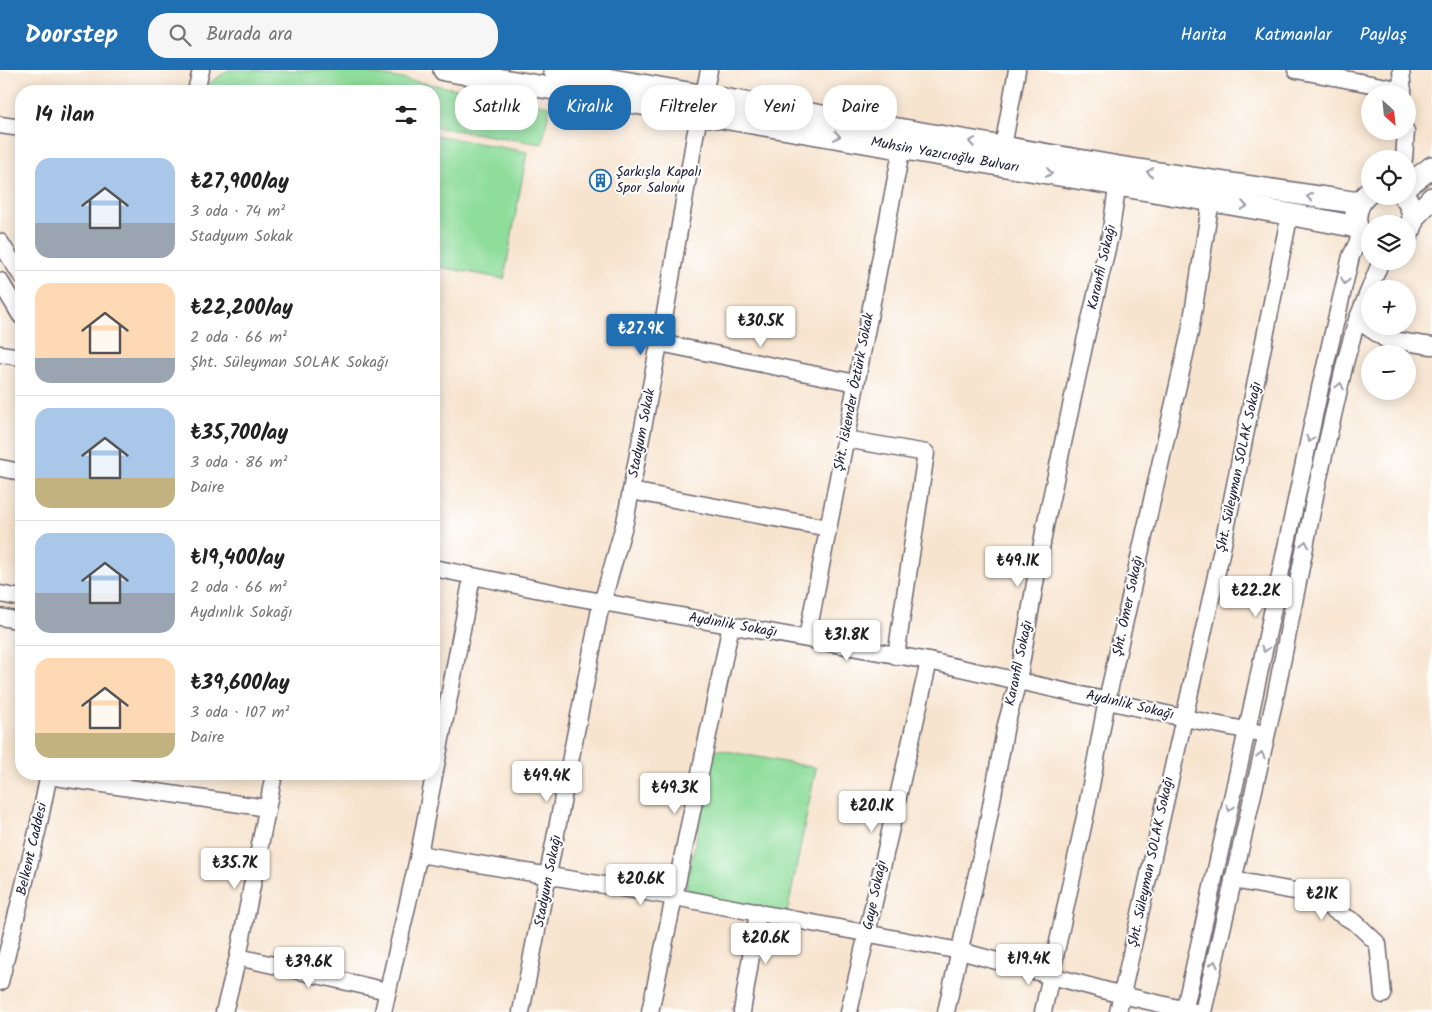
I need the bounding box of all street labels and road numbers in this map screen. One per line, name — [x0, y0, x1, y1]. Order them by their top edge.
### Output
street label: Muhsin Yazıcıoğlu Bulvarı — [869, 131, 1021, 179]
street label: Karanfil Sokağı — [1081, 222, 1123, 312]
street label: Şht. İskender Öztürk Sokak — [828, 311, 880, 473]
street label: Şht. Süleyman SOLAK Sokağı — [1210, 379, 1268, 554]
street label: Stadyum Sokak — [623, 386, 661, 479]
street label: Şht. Ömer Sokağı — [1107, 553, 1150, 659]
street label: Aydınlık Sokağı — [687, 606, 779, 644]
street label: Karanfil Sokağı — [999, 618, 1039, 708]
street label: Aydınlık Sokağı — [1084, 684, 1176, 726]
street label: Şht. Süleyman SOLAK Sokağı — [1122, 774, 1180, 949]
street label: Belkent Caddesi — [11, 800, 53, 898]
street label: Stadyum Sokağı — [528, 833, 568, 929]
street label: Gaye Sokağı — [857, 858, 893, 932]

